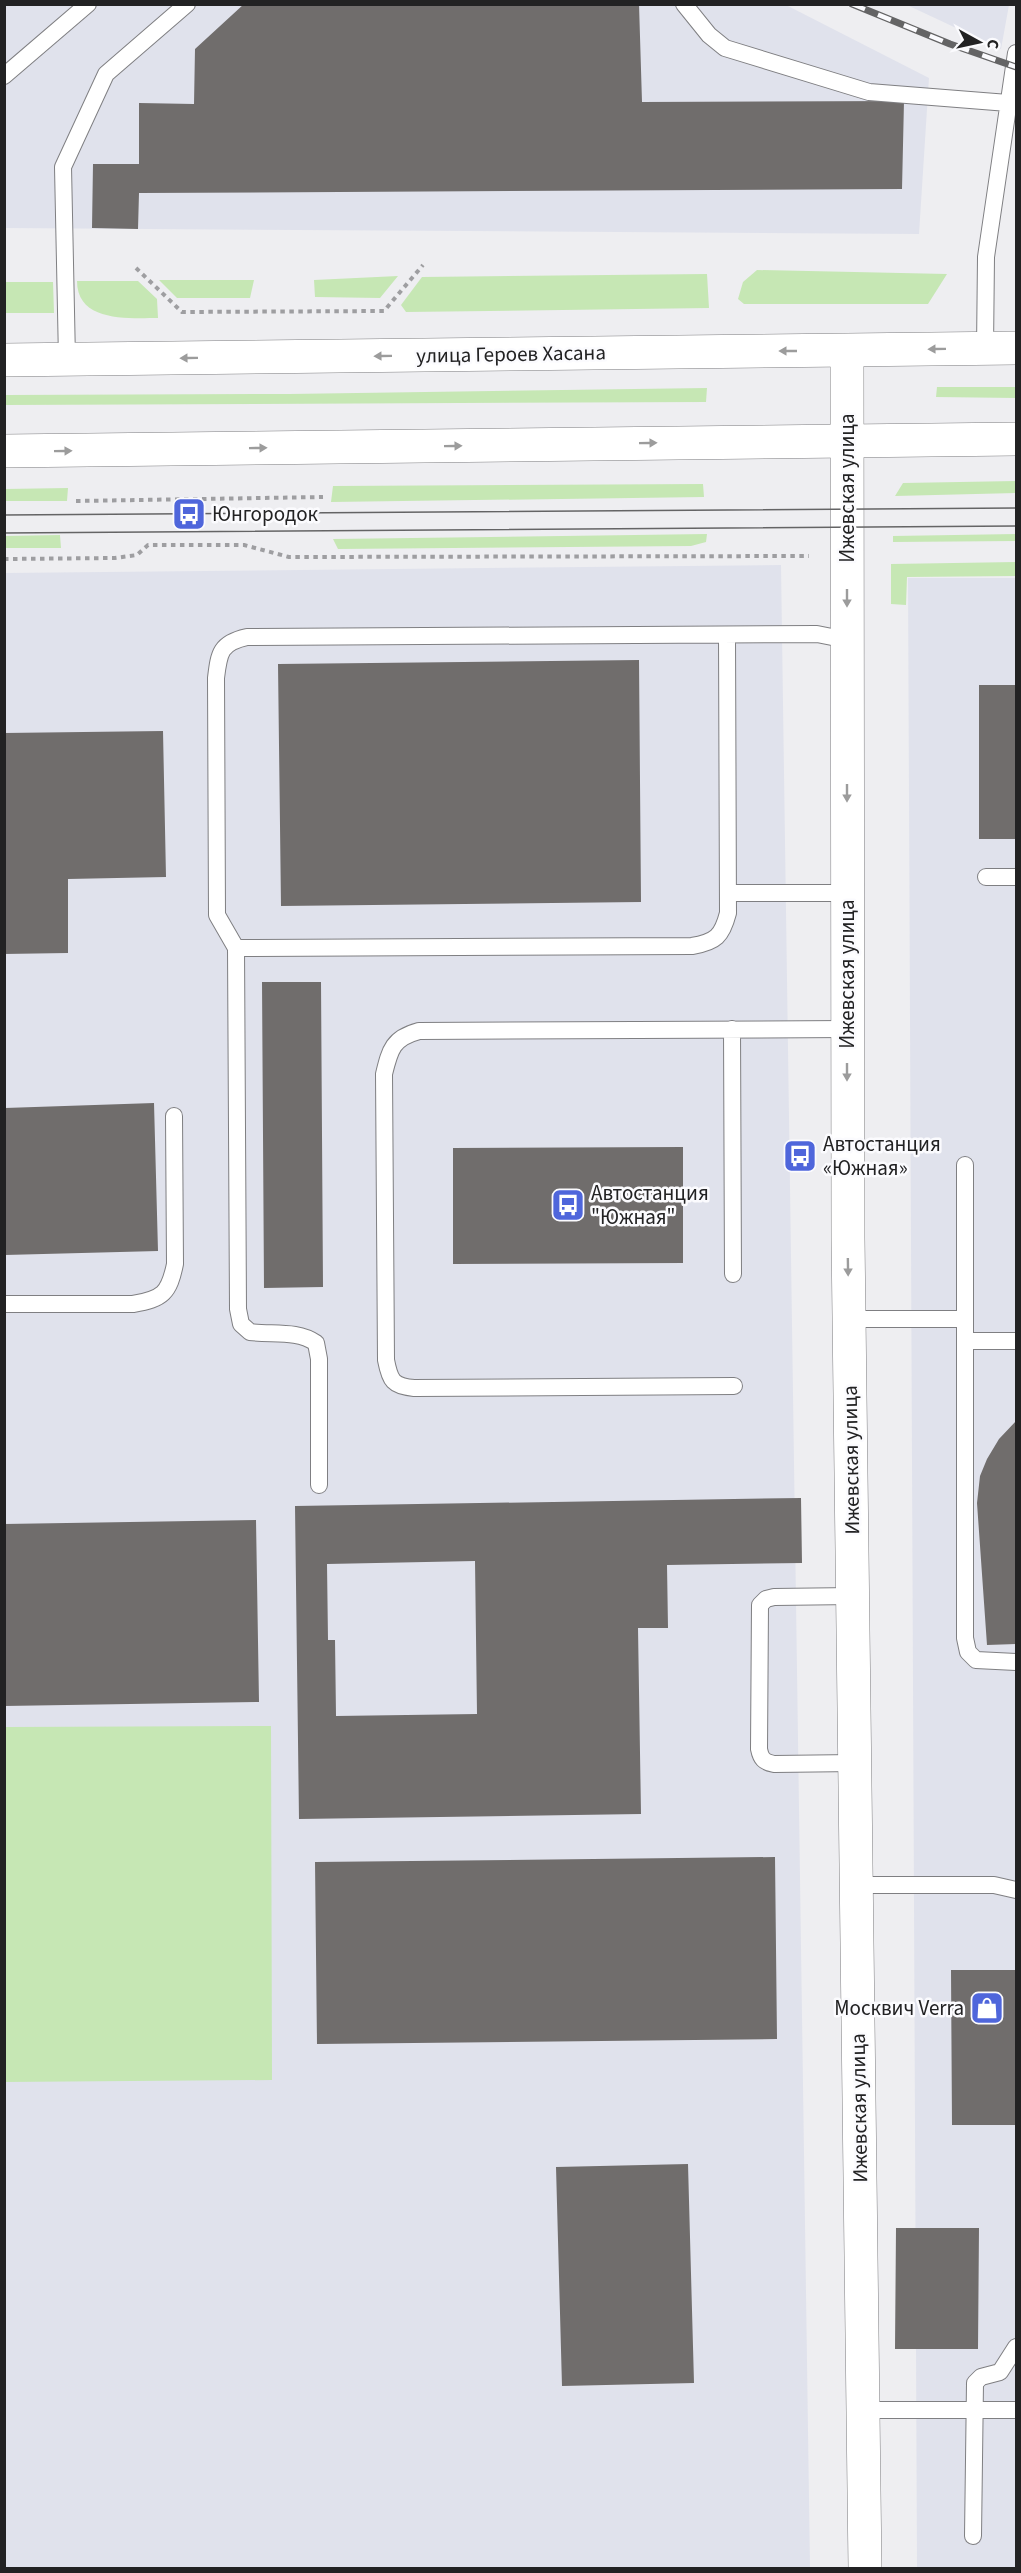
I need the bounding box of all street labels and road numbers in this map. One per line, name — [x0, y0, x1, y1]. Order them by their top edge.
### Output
street label: улица Героев Хасана — [416, 337, 606, 371]
street label: Ижевская улица — [832, 413, 862, 563]
street label: Ижевская улица — [832, 899, 862, 1049]
street label: Ижевская улица — [835, 1385, 867, 1535]
street label: Ижевская улица — [843, 2033, 875, 2183]

